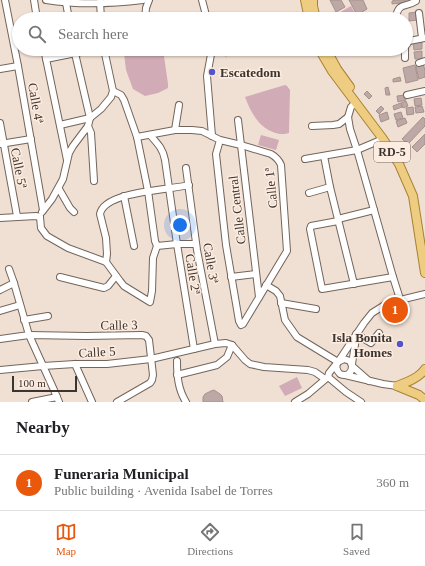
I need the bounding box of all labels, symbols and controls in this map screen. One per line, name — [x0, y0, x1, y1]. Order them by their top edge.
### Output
search box — [12, 12, 413, 56]
icon: search — [26, 23, 48, 45]
text: Search here — [58, 26, 128, 42]
place label: Escatedom — [220, 65, 281, 80]
marker: Escatedom — [207, 67, 217, 77]
street label: Calle 4ª — [25, 82, 47, 125]
road number: RD-5 — [374, 142, 410, 162]
street label: Calle 5ª — [8, 147, 30, 190]
street label: Calle 1ª — [261, 167, 281, 209]
street label: Calle Central — [225, 174, 249, 245]
your location — [170, 215, 190, 235]
street label: Calle 3ª — [200, 242, 222, 285]
street label: Calle 2ª — [182, 253, 204, 296]
pin: 1 — [382, 295, 408, 325]
street label: Calle 3 — [100, 317, 138, 333]
place label: Isla Bonita Homes — [332, 330, 392, 360]
marker: Isla Bonita Homes — [395, 339, 405, 349]
street label: Calle 5 — [78, 344, 116, 360]
scale bar — [12, 374, 77, 393]
text: 100 m — [18, 377, 46, 389]
text: Nearby — [16, 418, 70, 437]
text: Funeraria Municipal — [54, 466, 189, 482]
text: 1 — [26, 475, 32, 490]
text: 360 m — [376, 475, 409, 490]
text: Public building · Avenida Isabel de Torres — [54, 483, 273, 498]
tab: Map — [55, 521, 77, 557]
tab: Directions — [187, 521, 233, 557]
tab: Saved — [343, 521, 370, 557]

